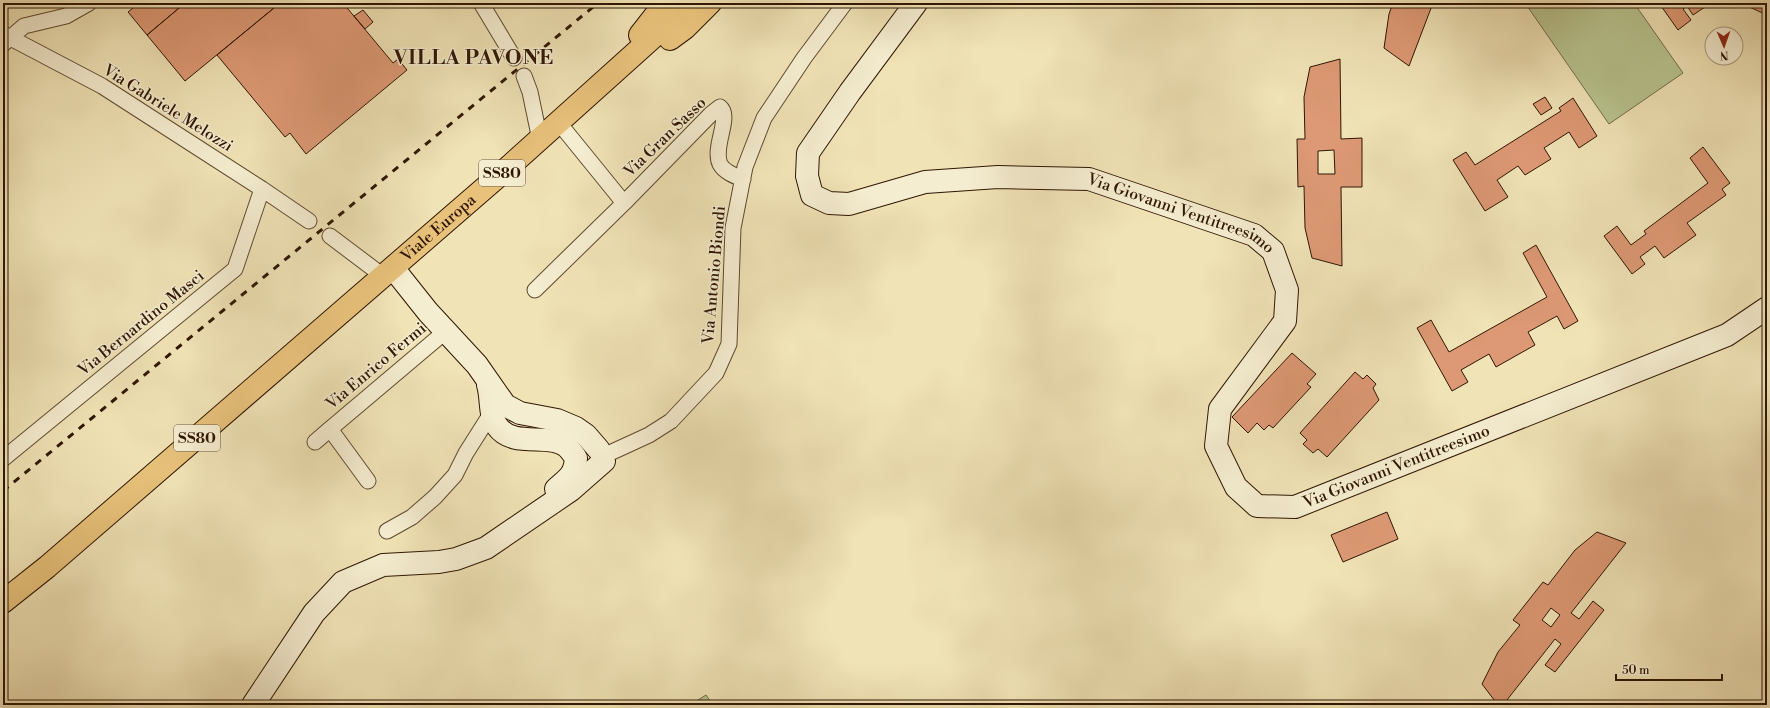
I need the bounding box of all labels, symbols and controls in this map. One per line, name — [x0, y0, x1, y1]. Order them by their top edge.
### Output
north arrow — [1704, 26, 1744, 66]
district label: VILLA PAVONE — [393, 46, 554, 71]
text: N — [1719, 48, 1729, 62]
street label: Via Gabriele Melozzi — [98, 59, 237, 156]
street label: Via Gran Sasso — [619, 93, 710, 182]
road number: SS80 — [479, 160, 525, 186]
street label: Via Giovanni Ventitreesimo — [1084, 169, 1279, 258]
street label: Viale Europa — [396, 189, 481, 267]
street label: Via Antonio Biondi — [698, 205, 730, 346]
street label: Via Bernardino Masci — [73, 266, 208, 381]
street label: Via Enrico Fermi — [321, 318, 430, 414]
street label: Via Giovanni Ventitreesimo — [1299, 420, 1493, 513]
road number: SS80 — [174, 425, 220, 451]
scale bar — [1616, 656, 1722, 682]
text: 50 m — [1622, 663, 1650, 678]

